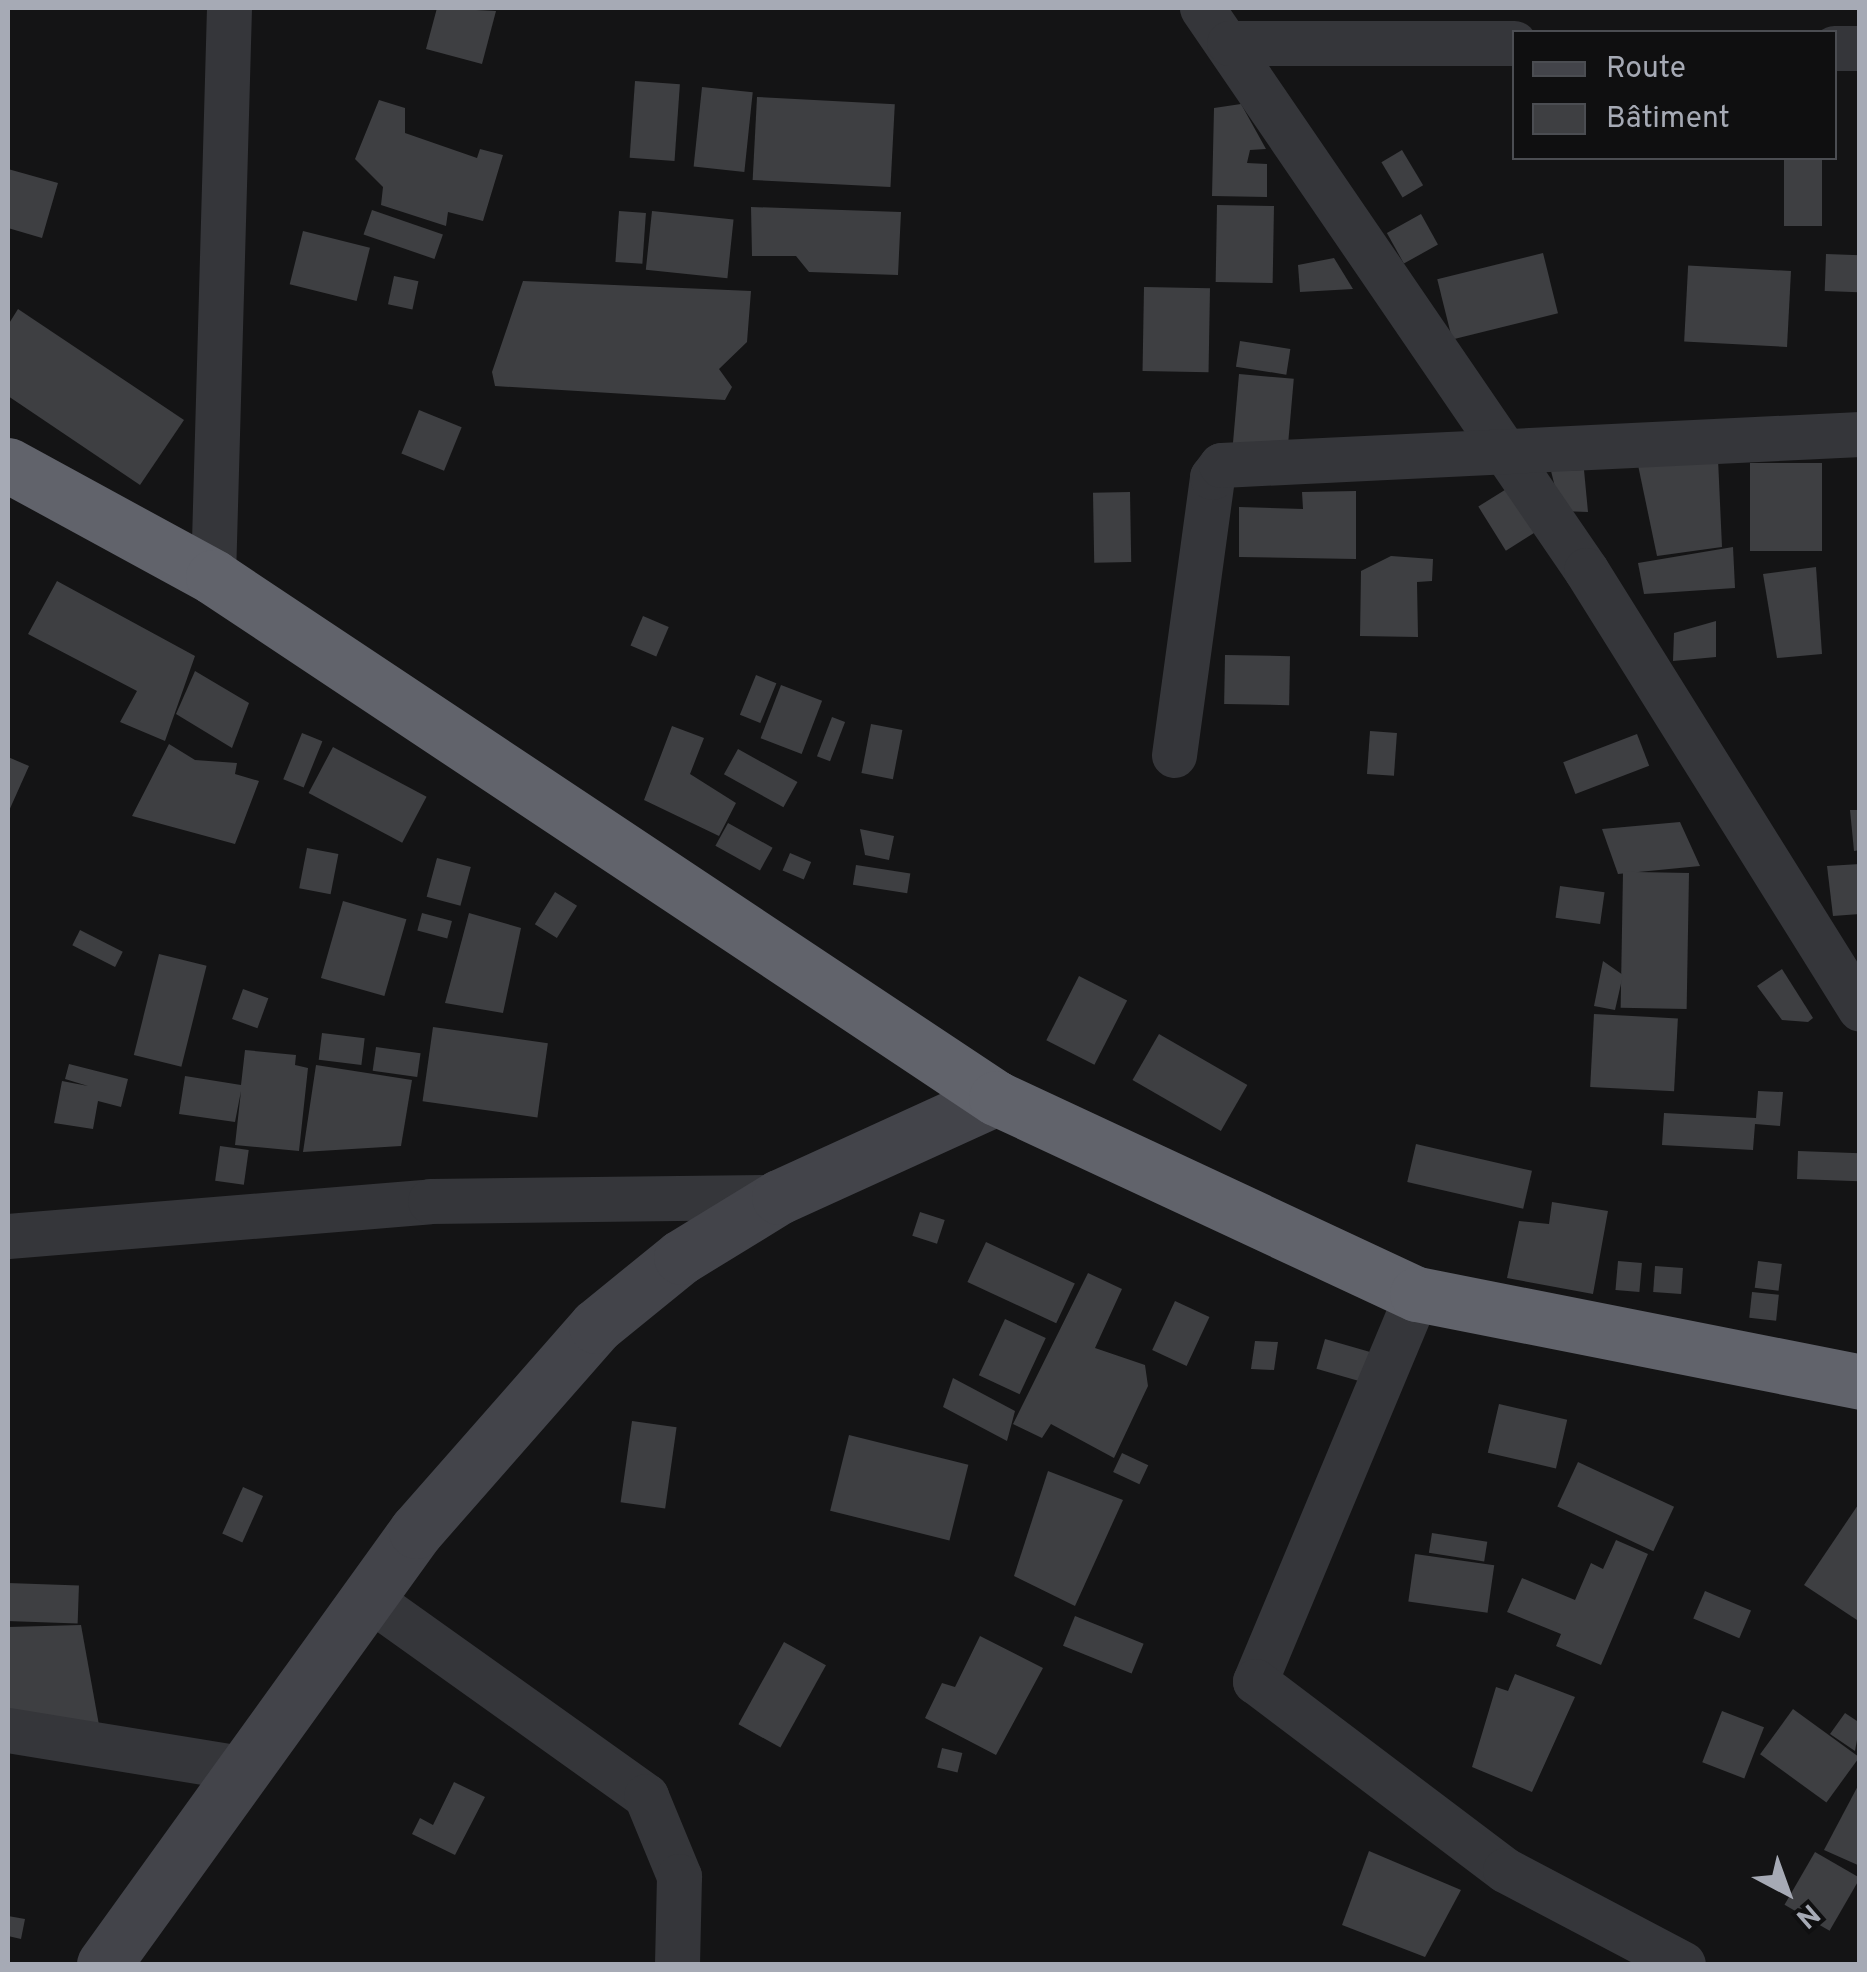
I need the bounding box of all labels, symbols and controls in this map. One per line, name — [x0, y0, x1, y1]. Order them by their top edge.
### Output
legend — [1512, 30, 1837, 160]
text: Route — [1606, 51, 1686, 88]
text: Bâtiment — [1606, 101, 1730, 138]
north arrow — [1737, 1842, 1837, 1942]
text: N — [1787, 1894, 1826, 1935]

